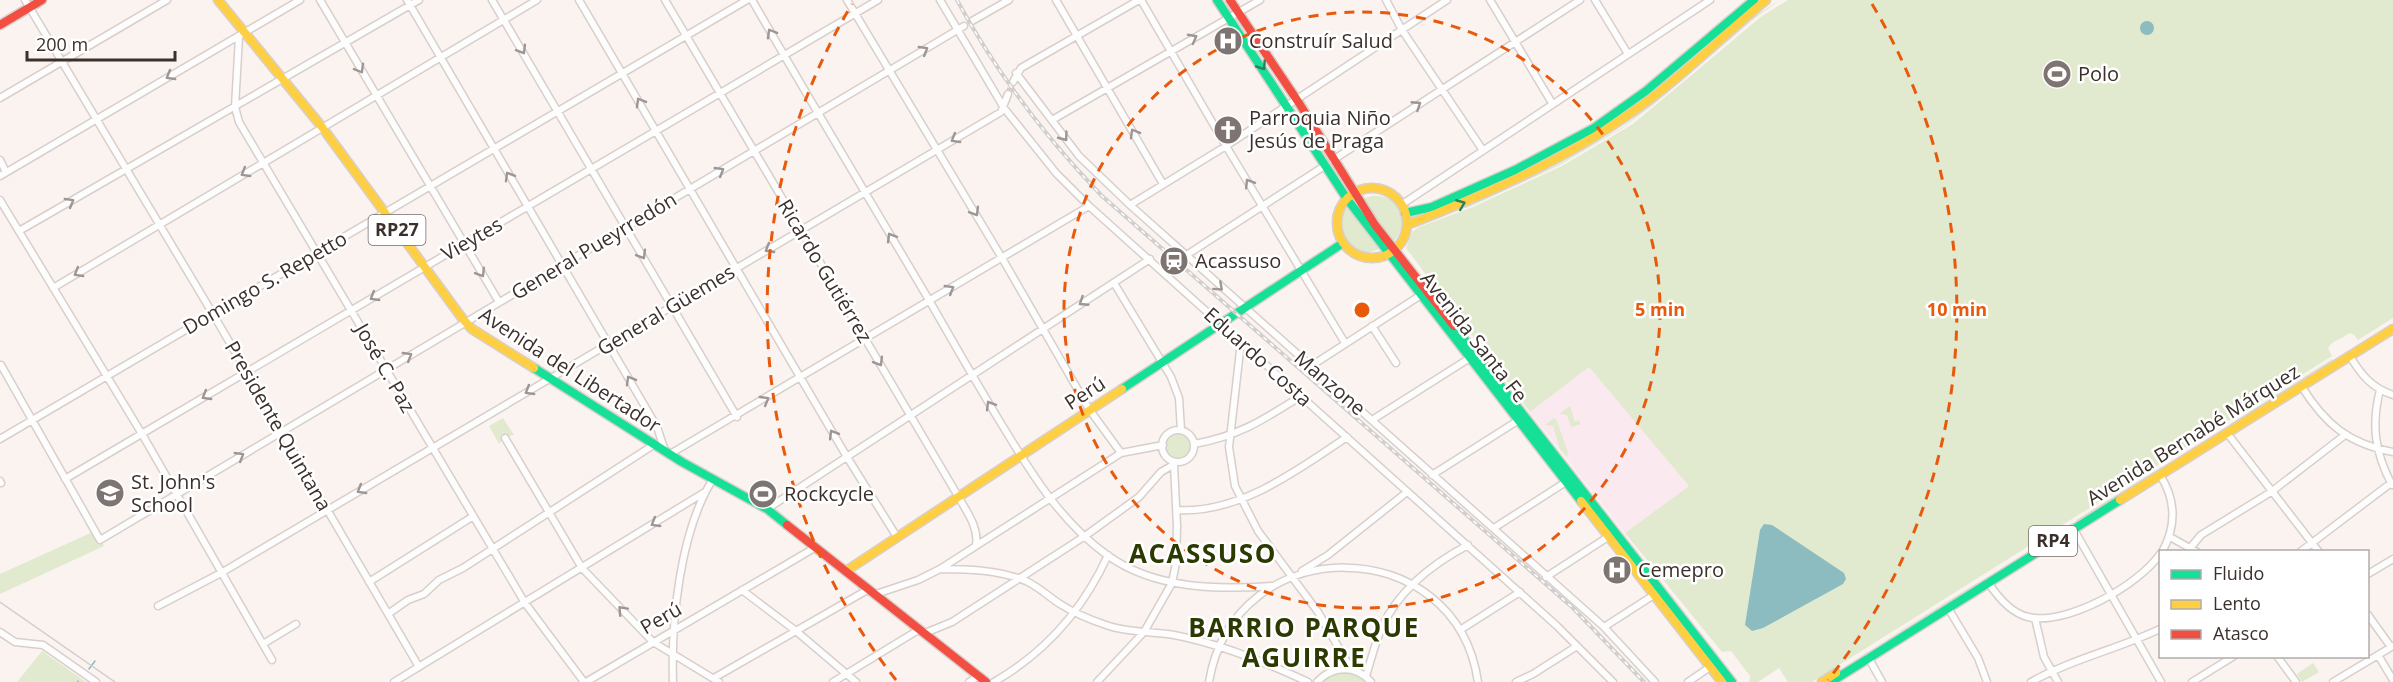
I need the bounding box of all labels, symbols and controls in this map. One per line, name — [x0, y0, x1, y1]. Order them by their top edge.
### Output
scale bar — [27, 24, 176, 62]
hospital icon: Construír Salud — [1212, 25, 1244, 57]
place label: Construír Salud — [1249, 27, 1393, 54]
one-way arrow — [767, 29, 778, 39]
text: 200 m — [36, 32, 88, 56]
one-way arrow — [1187, 34, 1197, 45]
one-way arrow — [514, 44, 526, 54]
one-way arrow — [917, 45, 928, 57]
sports icon: Polo — [2041, 58, 2073, 90]
one-way arrow — [1254, 60, 1266, 70]
place label: Polo — [2078, 60, 2119, 87]
one-way arrow — [353, 63, 365, 73]
one-way arrow — [165, 69, 176, 81]
one-way arrow — [635, 98, 647, 108]
one-way arrow — [1411, 101, 1422, 112]
place label: Parroquia Niño Jesús de Praga — [1247, 104, 1391, 154]
church icon: Parroquia Niño Jesús de Praga — [1212, 114, 1244, 146]
one-way arrow — [1130, 129, 1141, 139]
one-way arrow — [1057, 130, 1068, 141]
one-way arrow — [951, 132, 961, 143]
one-way arrow — [241, 166, 251, 177]
one-way arrow — [714, 166, 724, 178]
one-way arrow — [505, 172, 517, 182]
one-way arrow — [1244, 179, 1256, 189]
street label: General Pueyrredón — [506, 185, 681, 306]
street label: Ricardo Gutiérrez — [772, 194, 879, 348]
one-way arrow — [64, 198, 74, 209]
one-way arrow — [1455, 199, 1466, 211]
one-way arrow — [967, 206, 979, 216]
street label: Vieytes — [436, 210, 507, 267]
road number: RP27 — [368, 215, 426, 245]
street label: Domingo S. Repetto — [178, 225, 352, 341]
one-way arrow — [887, 233, 899, 243]
one-way arrow — [765, 242, 775, 253]
station icon: Acassuso — [1158, 245, 1190, 277]
place label: Acassuso — [1195, 247, 1281, 274]
one-way arrow — [635, 249, 647, 259]
street label: General Güemes — [592, 258, 740, 361]
one-way arrow — [73, 266, 84, 277]
one-way arrow — [474, 266, 485, 277]
street label: Avenida Santa Fe — [1415, 266, 1534, 408]
one-way arrow — [1212, 280, 1223, 291]
one-way arrow — [944, 285, 954, 296]
one-way arrow — [370, 289, 380, 301]
one-way arrow — [1079, 295, 1089, 307]
text: 5 min — [1635, 297, 1685, 321]
text: 10 min — [1927, 297, 1987, 321]
centre of rings — [1352, 300, 1372, 320]
street label: Avenida del Libertador — [474, 301, 666, 438]
street label: Eduardo Costa — [1198, 301, 1318, 412]
street label: José C. Paz — [348, 316, 422, 417]
street label: Presidente Quintana — [219, 336, 338, 516]
street label: Manzone — [1289, 344, 1372, 421]
one-way arrow — [402, 352, 412, 364]
one-way arrow — [871, 356, 883, 366]
street label: Avenida Bernabé Márquez — [2081, 358, 2304, 511]
street label: Perú — [1059, 369, 1110, 416]
one-way arrow — [626, 376, 637, 386]
one-way arrow — [525, 384, 535, 395]
one-way arrow — [202, 389, 212, 400]
one-way arrow — [759, 396, 769, 408]
one-way arrow — [985, 401, 997, 411]
one-way arrow — [829, 429, 840, 440]
one-way arrow — [234, 452, 244, 463]
place label: St. John's School — [131, 468, 215, 518]
school or university icon: St. John's School — [94, 477, 126, 509]
sports icon: Rockcycle — [747, 478, 779, 510]
place label: Rockcycle — [784, 480, 874, 507]
one-way arrow — [357, 483, 367, 495]
one-way arrow — [651, 516, 661, 528]
road number: RP4 — [2029, 526, 2077, 556]
district label: ACASSUSO — [1129, 535, 1277, 571]
legend — [2159, 550, 2369, 658]
hospital icon: Cemepro — [1601, 554, 1633, 586]
place label: Cemepro — [1638, 556, 1724, 583]
text: Fluido — [2213, 561, 2264, 585]
text: Lento — [2213, 591, 2261, 615]
street label: Perú — [635, 595, 686, 640]
one-way arrow — [619, 606, 630, 617]
district label: BARRIO PARQUE AGUIRRE — [1188, 609, 1420, 675]
text: Atasco — [2213, 621, 2269, 645]

